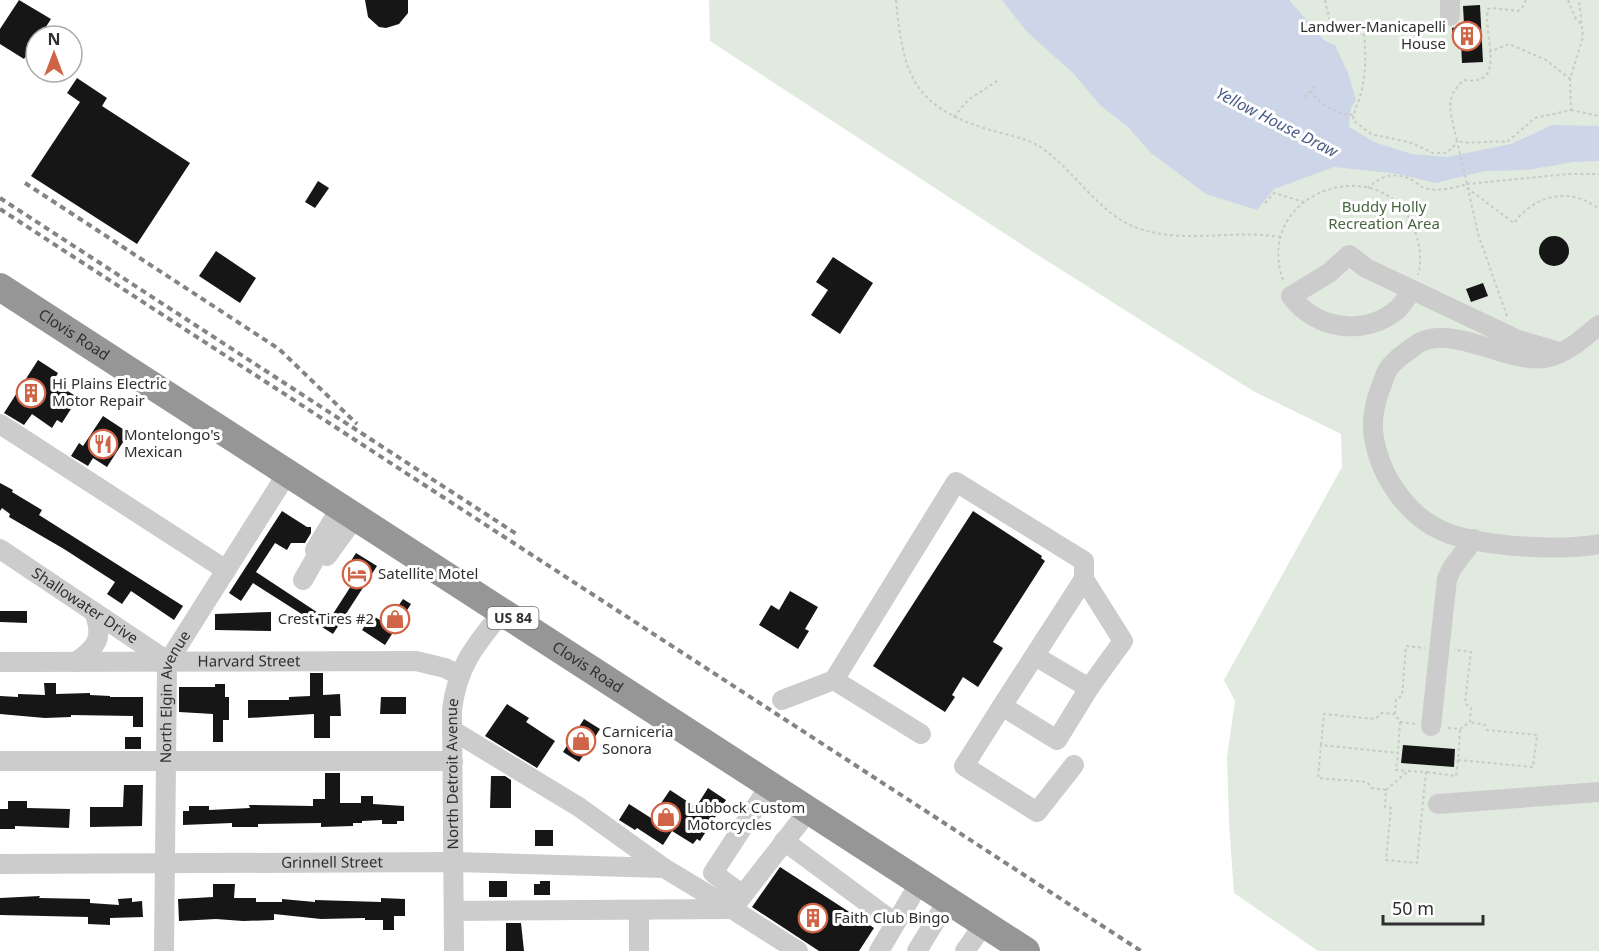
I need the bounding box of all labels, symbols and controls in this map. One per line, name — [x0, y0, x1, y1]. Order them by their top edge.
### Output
place label: Landwer-Manicapelli House — [1300, 16, 1446, 53]
building icon: Landwer-Manicapelli House — [1451, 20, 1483, 52]
north arrow — [24, 24, 84, 84]
text: N — [47, 28, 61, 50]
water label: Yellow House Draw — [1212, 82, 1343, 163]
park label: Buddy Holly Recreation Area — [1328, 196, 1440, 233]
street label: Clovis Road — [35, 304, 114, 364]
place label: Hi Plains Electric Motor Repair — [52, 373, 167, 410]
building icon: Hi Plains Electric Motor Repair — [15, 377, 47, 409]
place label: Montelongo's Mexican — [124, 424, 220, 461]
restaurant icon: Montelongo's Mexican — [87, 428, 119, 460]
hotel icon: Satellite Motel — [341, 558, 373, 590]
street label: Shallowater Drive — [28, 562, 142, 648]
place label: Satellite Motel — [378, 563, 478, 583]
shop icon: Crest Tires #2 — [379, 603, 411, 635]
road number: US 84 — [488, 607, 538, 629]
place label: Crest Tires #2 — [278, 608, 374, 628]
street label: North Elgin Avenue — [155, 626, 194, 763]
street label: Clovis Road — [549, 636, 628, 697]
street label: Harvard Street — [198, 650, 301, 671]
street label: North Detroit Avenue — [441, 697, 463, 850]
place label: Carniceria Sonora — [602, 721, 673, 758]
shop icon: Carniceria Sonora — [565, 725, 597, 757]
place label: Lubbock Custom Motorcycles — [687, 797, 805, 834]
shop icon: Lubbock Custom Motorcycles — [650, 801, 682, 833]
street label: Grinnell Street — [281, 851, 383, 872]
scale bar — [1383, 888, 1484, 926]
text: 50 m — [1392, 896, 1434, 920]
building icon: Faith Club Bingo — [797, 902, 829, 934]
place label: Faith Club Bingo — [834, 907, 950, 927]

